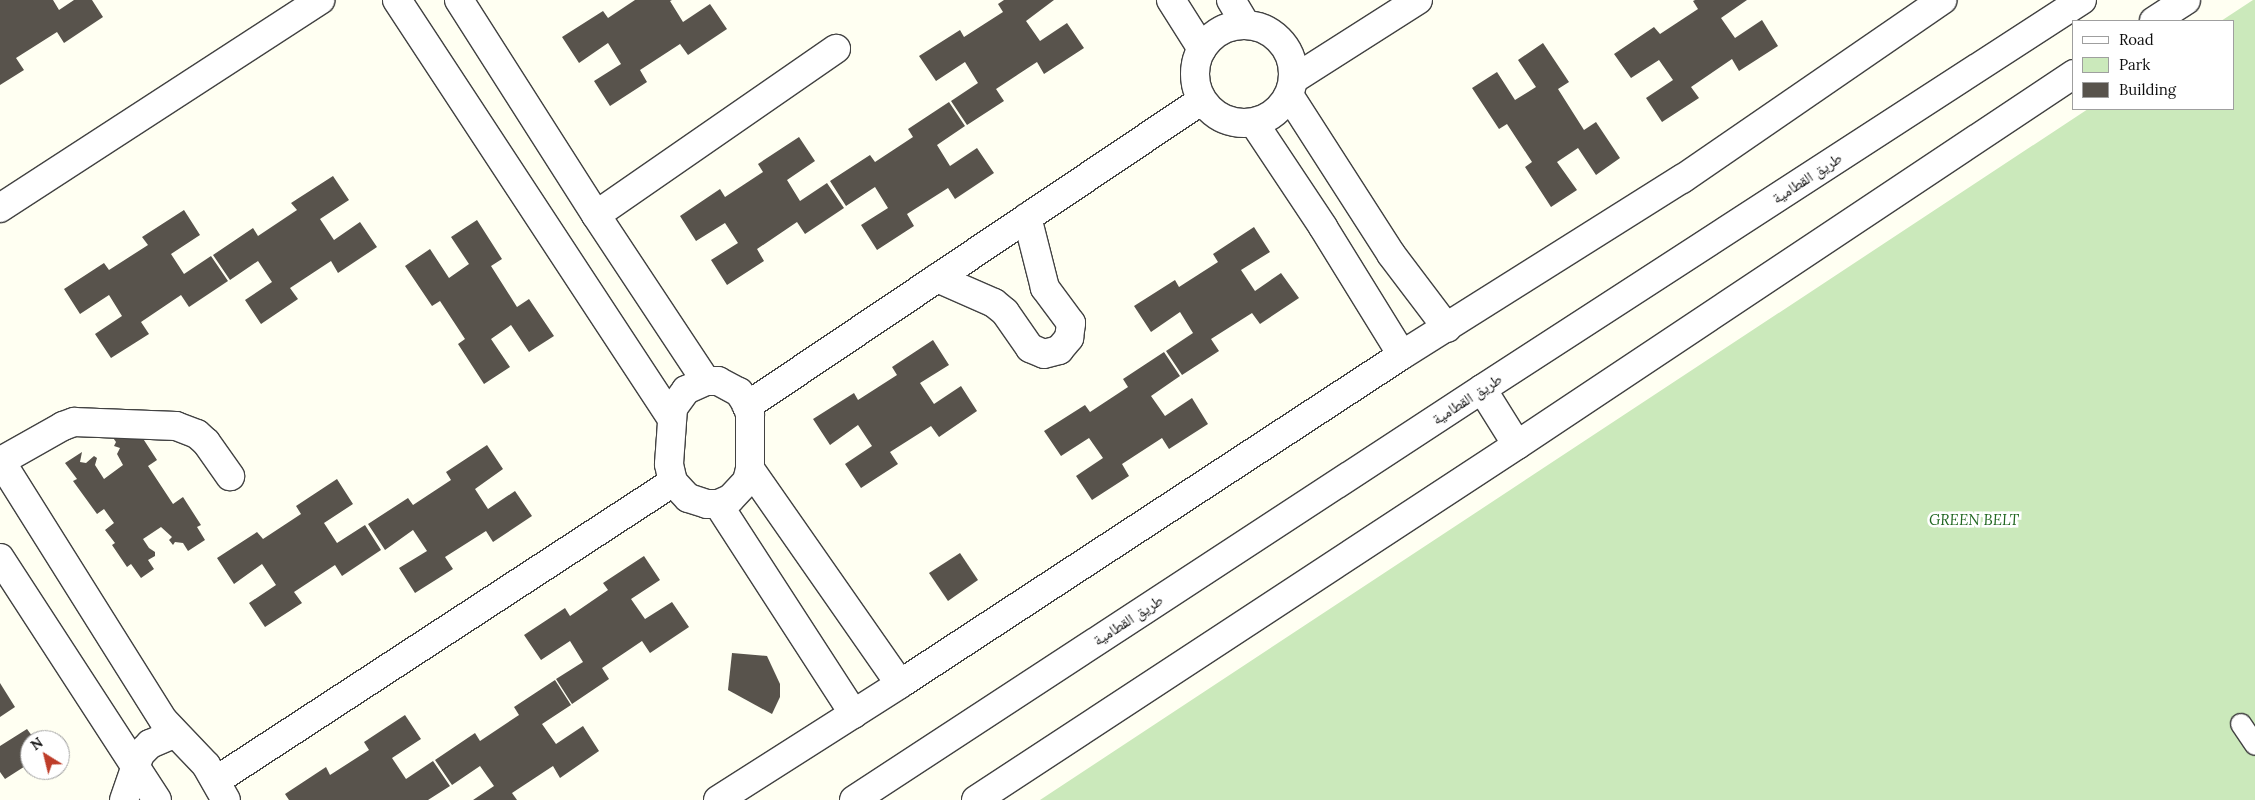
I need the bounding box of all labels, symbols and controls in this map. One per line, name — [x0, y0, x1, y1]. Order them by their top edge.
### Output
legend — [2072, 20, 2235, 110]
text: Road — [2119, 30, 2154, 49]
text: Park — [2119, 55, 2150, 74]
text: Building — [2119, 80, 2176, 99]
street label: طريق القطامية — [1769, 149, 1845, 207]
street label: طريق القطامية — [1429, 370, 1505, 428]
park label: GREEN BELT — [1929, 511, 2019, 529]
street label: طريق القطامية — [1090, 591, 1166, 649]
north arrow — [20, 730, 70, 780]
text: N — [27, 733, 46, 754]

